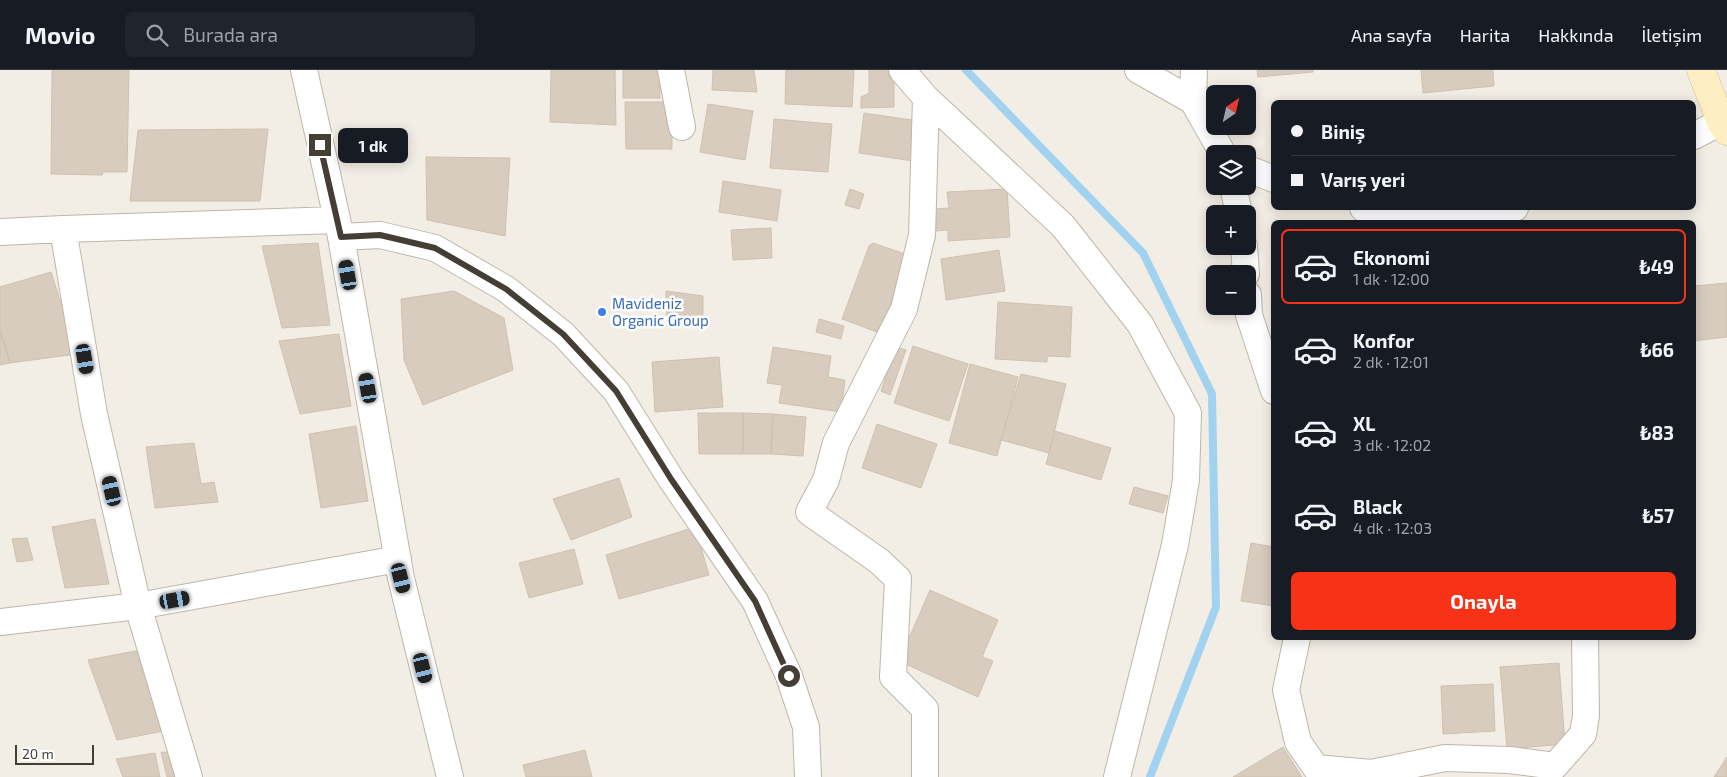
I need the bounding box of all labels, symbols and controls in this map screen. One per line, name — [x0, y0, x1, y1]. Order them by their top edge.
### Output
search box — [125, 12, 475, 57]
text: Movio — [25, 20, 95, 49]
icon: search — [143, 21, 171, 49]
text: Burada ara — [183, 23, 278, 46]
text: Ana sayfa — [1351, 24, 1432, 46]
text: Harita — [1460, 24, 1510, 46]
text: Hakkında — [1538, 24, 1614, 46]
text: İletişim — [1642, 24, 1702, 46]
north arrow — [1206, 85, 1256, 135]
map controls — [1206, 85, 1256, 315]
text: Biniş — [1321, 120, 1365, 143]
callout: 1 dk — [338, 128, 408, 162]
route end — [309, 134, 331, 156]
text: 1 dk — [359, 136, 387, 155]
button: layers — [1206, 145, 1256, 195]
text: Varış yeri — [1321, 168, 1405, 191]
button: + — [1206, 205, 1256, 255]
icon: car — [1293, 244, 1338, 289]
text: Ekonomi — [1353, 246, 1430, 269]
text: ₺49 — [1639, 255, 1674, 278]
car — [338, 259, 357, 291]
button: − — [1206, 265, 1256, 315]
text: 1 dk · 12:00 — [1353, 269, 1429, 288]
place label: Mavideniz Organic Group — [612, 294, 709, 329]
marker: Mavideniz Organic Group — [596, 306, 608, 318]
icon: car — [1293, 327, 1338, 372]
text: Konfor — [1353, 329, 1414, 352]
text: ₺66 — [1640, 338, 1674, 361]
car — [75, 343, 94, 375]
text: 2 dk · 12:01 — [1353, 352, 1429, 371]
car — [358, 372, 377, 404]
icon: car — [1293, 410, 1338, 455]
text: XL — [1353, 412, 1375, 435]
text: ₺83 — [1640, 421, 1674, 444]
text: 3 dk · 12:02 — [1353, 435, 1431, 454]
car — [101, 475, 122, 507]
icon: car — [1293, 493, 1338, 538]
text: Black — [1353, 495, 1403, 518]
text: ₺57 — [1642, 504, 1674, 527]
text: 4 dk · 12:03 — [1353, 518, 1432, 537]
car — [390, 562, 411, 594]
button: Onayla — [1291, 572, 1676, 630]
car — [158, 590, 191, 610]
car — [412, 652, 433, 684]
route start — [778, 665, 800, 687]
scale bar — [15, 742, 94, 765]
text: 20 m — [22, 745, 54, 762]

